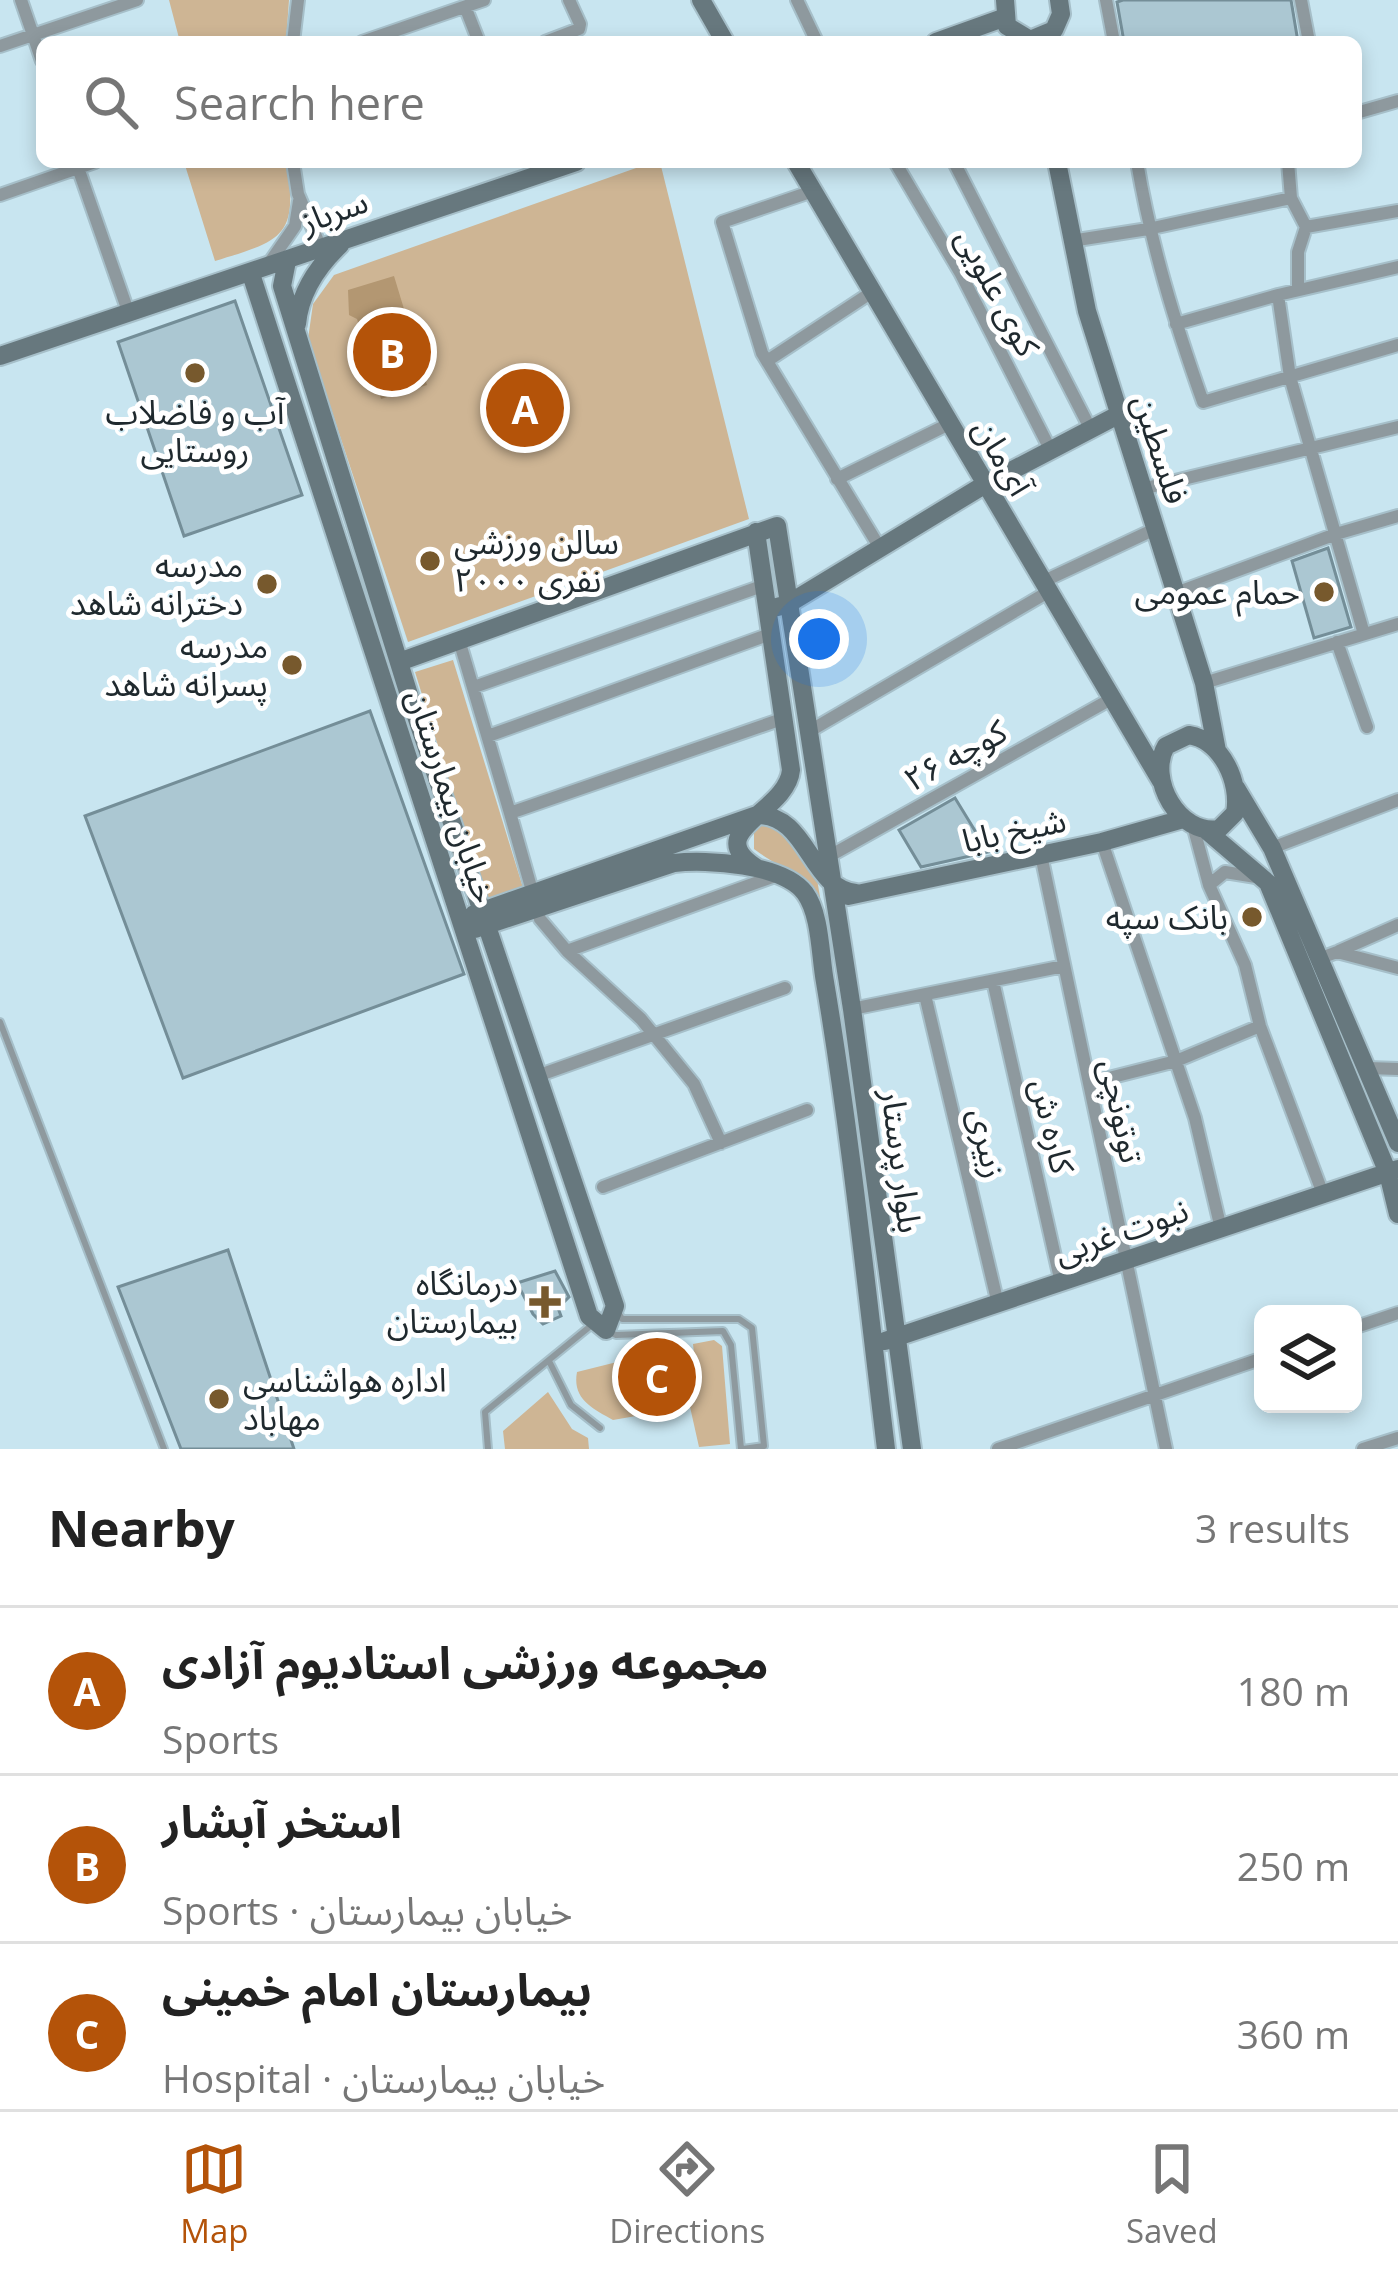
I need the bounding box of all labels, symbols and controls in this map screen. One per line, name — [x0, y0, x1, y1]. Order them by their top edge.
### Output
search box — [36, 36, 1362, 168]
icon: search — [78, 69, 144, 135]
text: Search here — [174, 72, 425, 133]
street label: سرباز — [293, 178, 374, 244]
street label: کوی علویی — [946, 220, 1051, 364]
pin: B — [353, 307, 431, 397]
marker: آب و فاضلاب روستایی — [182, 360, 208, 386]
pin: A — [486, 363, 564, 453]
street label: فلسطین — [1123, 388, 1200, 509]
place label: آب و فاضلاب روستایی — [105, 389, 286, 472]
street label: آی‌مان — [963, 410, 1044, 505]
place label: سالن ورزشی ۲۰۰۰ نفری — [454, 519, 619, 602]
place label: مدرسه دخترانه شاهد — [70, 542, 243, 625]
marker: سالن ورزشی ۲۰۰۰ نفری — [417, 548, 443, 574]
place label: حمام عمومی — [1134, 569, 1300, 617]
marker: مدرسه دخترانه شاهد — [254, 571, 280, 597]
marker: حمام عمومی — [1311, 579, 1337, 605]
your location — [789, 609, 849, 669]
place label: مدرسه پسرانه شاهد — [105, 623, 268, 706]
marker: مدرسه پسرانه شاهد — [279, 652, 305, 678]
street label: خیابان بیمارستان — [397, 683, 508, 909]
street label: کوچه ۲۶ — [895, 708, 1015, 801]
street label: شیخ بابا — [958, 797, 1071, 865]
place label: بانک سپه — [1106, 894, 1228, 939]
marker: بانک سپه — [1239, 904, 1265, 930]
street label: توتونچی — [1089, 1055, 1155, 1167]
street label: کاره ش — [1021, 1074, 1086, 1178]
street label: بلوار پرستار — [871, 1085, 934, 1236]
street label: زبیری — [959, 1103, 1018, 1182]
street label: نبوت غربی — [1048, 1187, 1194, 1274]
place label: درمانگاه بیمارستان — [387, 1260, 518, 1343]
marker: درمانگاه بیمارستان — [529, 1286, 561, 1318]
map controls — [1254, 1305, 1362, 1413]
button: layers — [1254, 1305, 1362, 1413]
pin: C — [618, 1332, 696, 1422]
place label: اداره هواشناسی مهاباد — [243, 1357, 447, 1440]
marker: اداره هواشناسی مهاباد — [206, 1386, 232, 1412]
text: Nearby — [48, 1492, 235, 1562]
text: 3 results — [1195, 1501, 1350, 1554]
text: مجموعه ورزشی استادیوم آزادی — [162, 1631, 768, 1692]
text: A — [74, 1664, 100, 1717]
text: 180 m — [1237, 1664, 1350, 1717]
text: Sports — [162, 1712, 279, 1765]
text: استخر آبشار — [162, 1790, 402, 1851]
text: B — [74, 1839, 100, 1892]
text: 250 m — [1237, 1839, 1350, 1892]
text: Sports · خیابان بیمارستان — [162, 1883, 572, 1936]
text: بیمارستان امام خمینی — [162, 1958, 592, 2019]
text: C — [75, 2007, 99, 2060]
text: 360 m — [1237, 2007, 1350, 2060]
text: Hospital · خیابان بیمارستان — [162, 2051, 605, 2104]
tab: Map — [180, 2136, 249, 2253]
tab: Directions — [609, 2136, 765, 2253]
tab: Saved — [1126, 2136, 1218, 2253]

